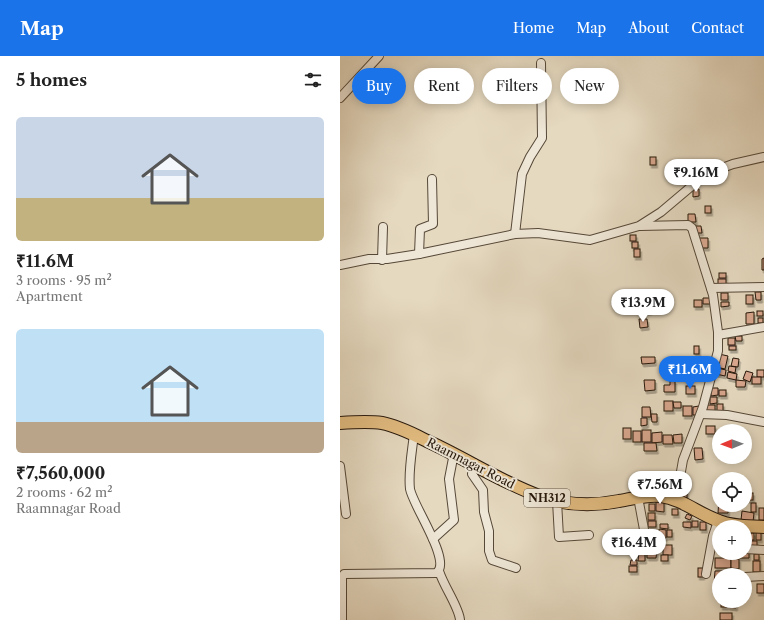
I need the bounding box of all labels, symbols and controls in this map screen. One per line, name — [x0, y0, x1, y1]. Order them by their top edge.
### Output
text: Map — [20, 17, 64, 40]
text: Home — [513, 19, 554, 37]
text: Map — [576, 19, 606, 37]
text: About — [628, 19, 669, 37]
text: Contact — [691, 19, 744, 37]
chip: Buy — [352, 68, 406, 104]
chip: Rent — [414, 68, 474, 104]
chip: Filters — [482, 68, 552, 104]
chip: New — [560, 68, 619, 104]
icon: filters — [302, 69, 324, 91]
text: 5 homes — [16, 70, 87, 90]
icon: home — [134, 143, 206, 215]
pin: ₹9.16M — [663, 159, 729, 193]
text: ₹9.16M — [673, 164, 719, 180]
text: ₹11.6M — [16, 251, 74, 271]
text: 3 rooms · 95 m² — [16, 272, 112, 288]
text: Apartment — [16, 288, 83, 304]
pin: ₹13.9M — [610, 289, 676, 323]
text: ₹13.9M — [620, 294, 666, 310]
icon: home — [134, 355, 206, 427]
pin: ₹11.6M — [657, 356, 723, 390]
text: ₹11.6M — [668, 361, 712, 377]
north arrow — [712, 424, 752, 464]
map controls — [712, 424, 752, 608]
street label: Raamnagar Road — [424, 434, 518, 492]
text: ₹7,560,000 — [16, 463, 105, 483]
pin: ₹7.56M — [627, 471, 693, 505]
button: locate — [712, 472, 752, 512]
text: ₹7.56M — [637, 476, 683, 492]
text: 2 rooms · 62 m² — [16, 484, 113, 500]
road number: NH312 — [524, 489, 570, 507]
text: Raamnagar Road — [16, 500, 121, 516]
button: + — [712, 520, 752, 560]
pin: ₹16.4M — [601, 529, 667, 563]
text: ₹16.4M — [611, 534, 657, 550]
button: − — [712, 568, 752, 608]

